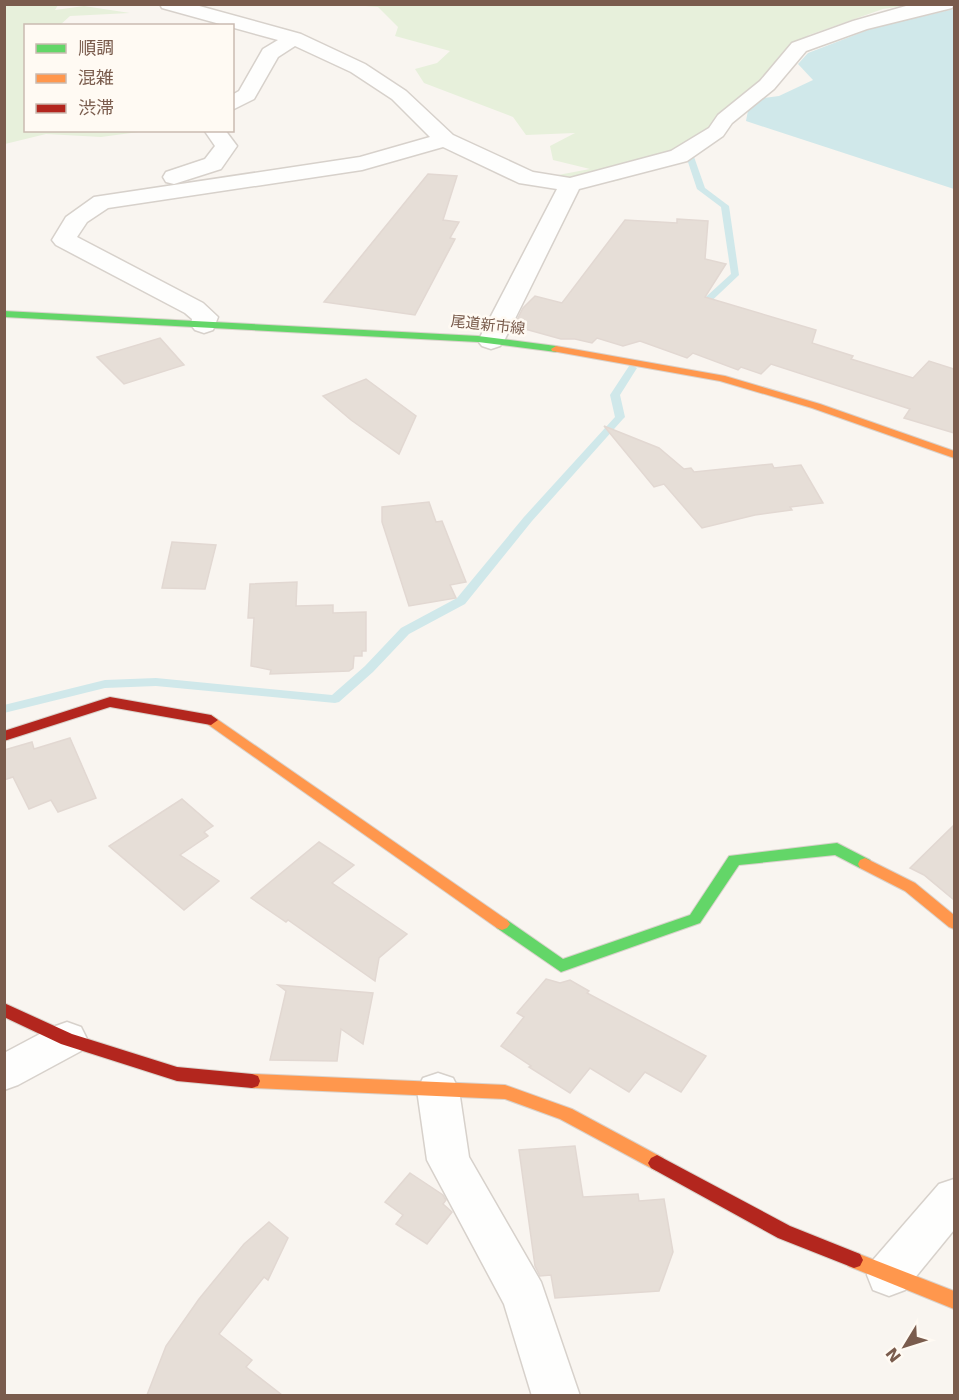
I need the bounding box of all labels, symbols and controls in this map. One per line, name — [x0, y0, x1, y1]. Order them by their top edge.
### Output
legend — [24, 24, 234, 132]
text: 順調 — [78, 37, 114, 58]
text: 混雑 — [78, 67, 114, 88]
text: 渋滞 — [78, 97, 114, 118]
street label: 尾道新市線 — [450, 312, 526, 338]
north arrow — [875, 1316, 935, 1376]
text: N — [882, 1344, 905, 1366]

